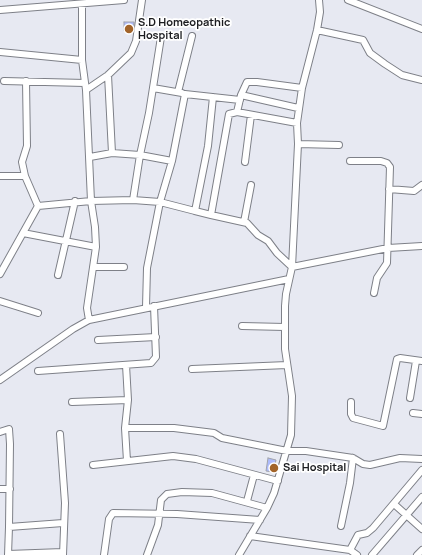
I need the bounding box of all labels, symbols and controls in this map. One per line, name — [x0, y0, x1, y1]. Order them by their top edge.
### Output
place label: S.D Homeopathic Hospital — [138, 16, 230, 42]
marker: S.D Homeopathic Hospital — [123, 23, 135, 35]
place label: Sai Hospital — [283, 461, 346, 475]
marker: Sai Hospital — [268, 462, 280, 474]

